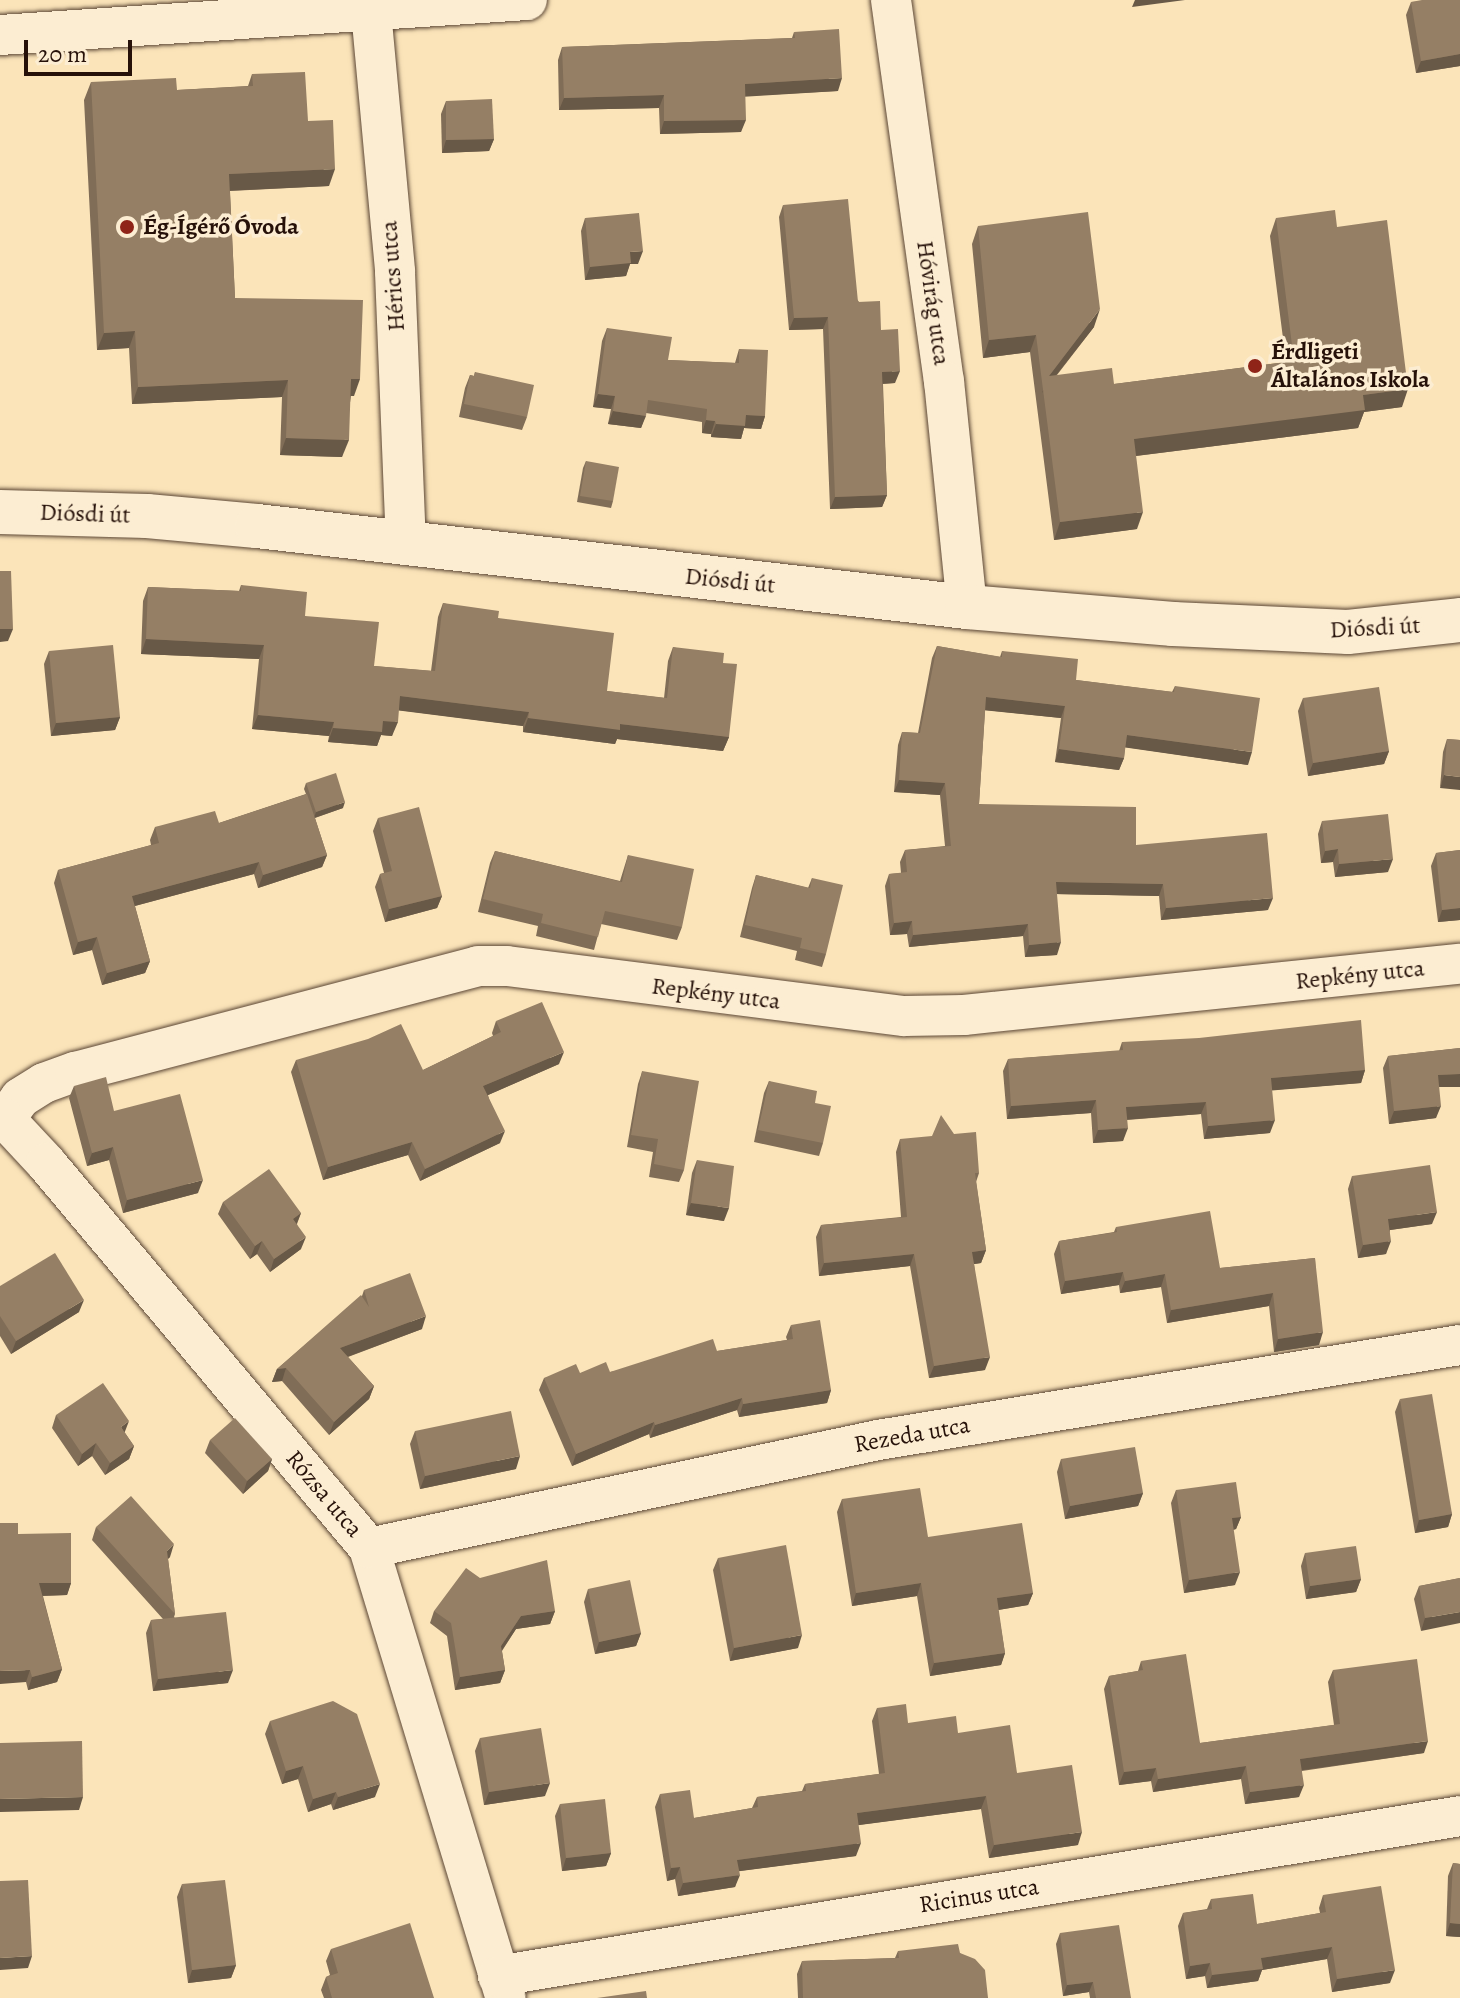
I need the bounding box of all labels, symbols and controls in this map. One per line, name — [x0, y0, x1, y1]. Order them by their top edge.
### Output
scale bar — [28, 24, 136, 74]
text: 20 m — [38, 38, 87, 70]
place label: Ég-Ígérő Óvoda — [143, 213, 299, 241]
marker: Ég-Ígérő Óvoda — [118, 218, 136, 236]
street label: Hérics utca — [375, 220, 411, 332]
street label: Hóvirág utca — [910, 239, 956, 367]
place label: Érdligeti Általános Iskola — [1271, 338, 1430, 394]
marker: Érdligeti Általános Iskola — [1246, 357, 1264, 375]
street label: Diósdi út — [39, 498, 131, 530]
street label: Diósdi út — [683, 562, 777, 600]
street label: Diósdi út — [1329, 611, 1421, 645]
street label: Repkény utca — [1294, 954, 1426, 996]
street label: Repkény utca — [650, 972, 782, 1016]
street label: Rezeda utca — [852, 1411, 972, 1459]
street label: Rózsa utca — [279, 1445, 369, 1543]
street label: Ricinus utca — [917, 1872, 1041, 1920]

